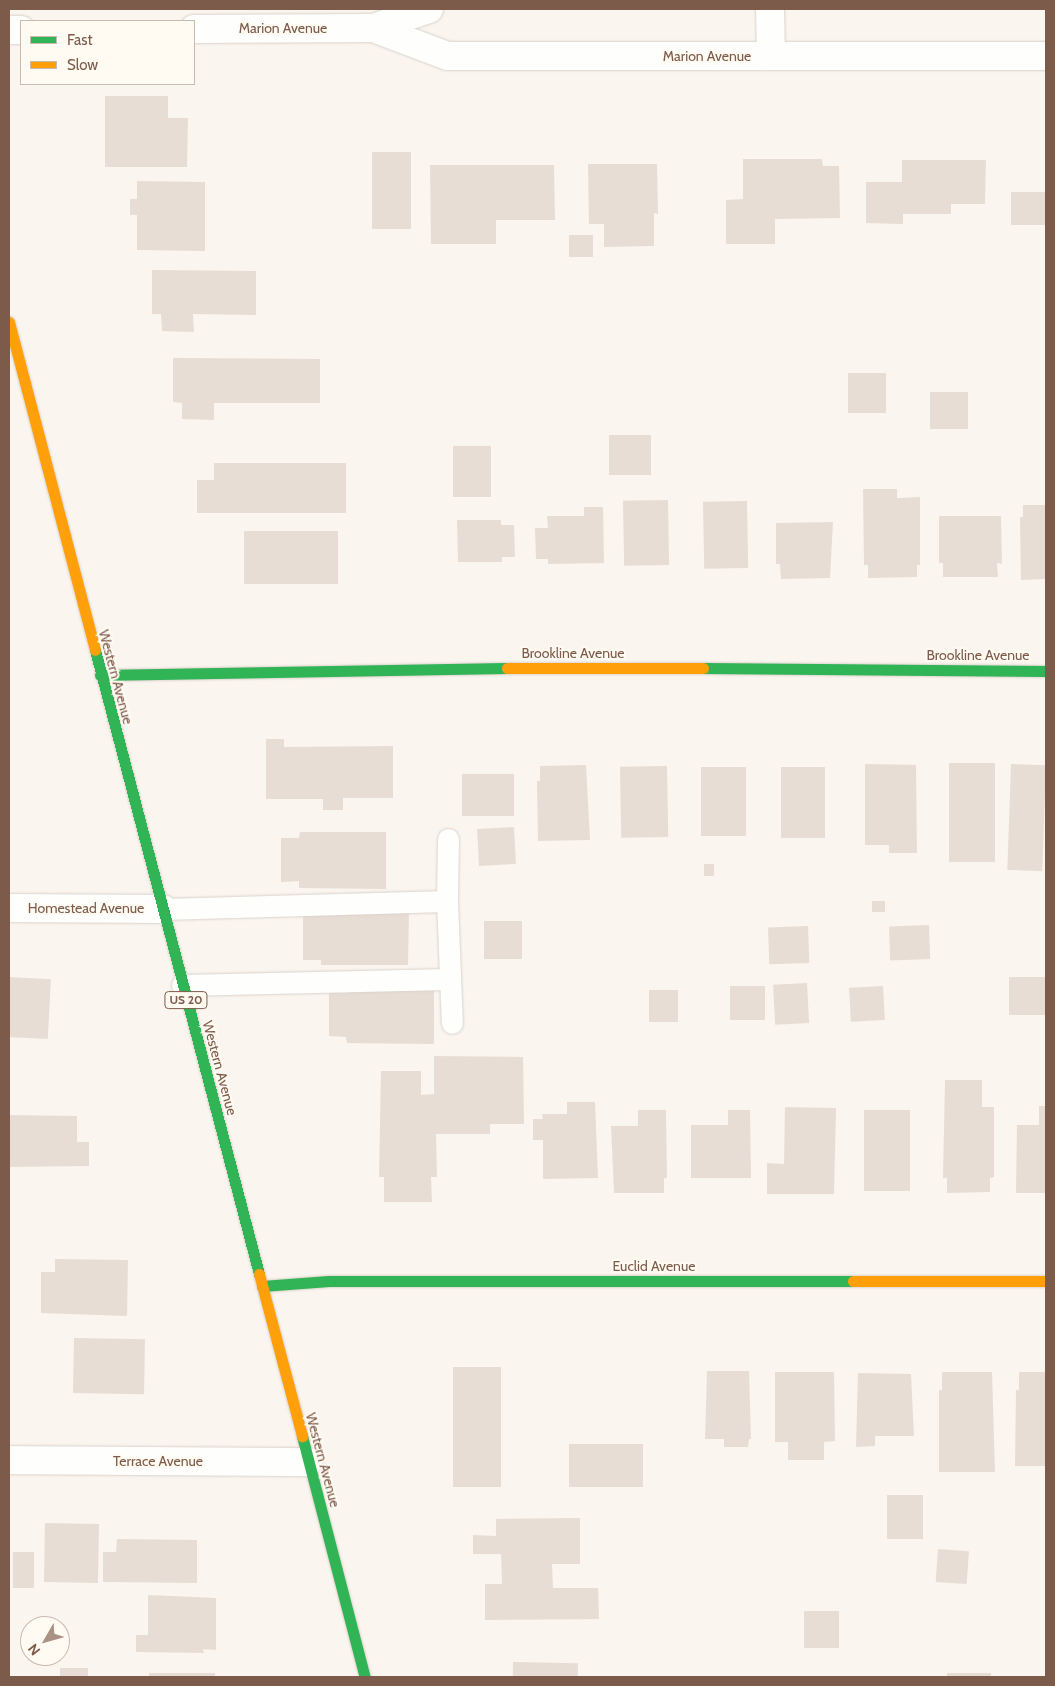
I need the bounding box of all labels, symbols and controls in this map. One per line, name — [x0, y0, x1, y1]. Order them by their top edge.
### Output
legend — [20, 20, 195, 85]
street label: Marion Avenue — [239, 20, 327, 36]
text: Fast — [67, 31, 92, 49]
street label: Marion Avenue — [663, 48, 751, 64]
text: Slow — [67, 56, 98, 74]
street label: Western Avenue — [95, 628, 137, 726]
street label: Brookline Avenue — [522, 645, 624, 661]
street label: Brookline Avenue — [927, 647, 1029, 663]
street label: Homestead Avenue — [28, 900, 144, 916]
road number: US 20 — [164, 990, 208, 1010]
street label: Western Avenue — [199, 1019, 241, 1117]
street label: Euclid Avenue — [613, 1258, 695, 1274]
street label: Western Avenue — [302, 1411, 344, 1509]
street label: Terrace Avenue — [113, 1453, 203, 1469]
north arrow — [20, 1616, 70, 1666]
text: N — [24, 1640, 44, 1659]

